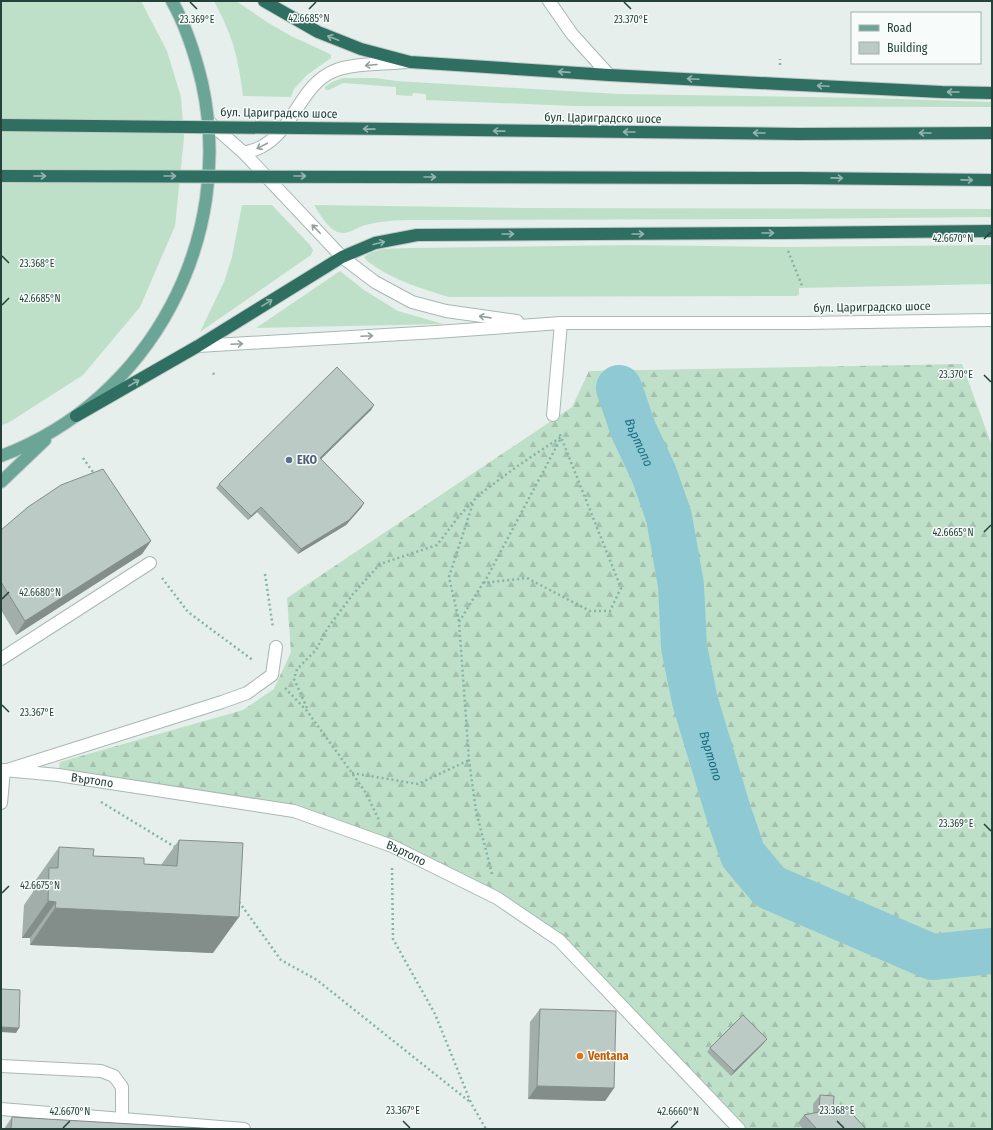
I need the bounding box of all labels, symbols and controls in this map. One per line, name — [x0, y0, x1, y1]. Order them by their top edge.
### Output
legend — [851, 12, 981, 64]
text: 42.6685°N — [288, 13, 330, 25]
text: 23.369°E — [180, 14, 215, 26]
text: 23.370°E — [614, 14, 648, 26]
text: Road — [887, 21, 912, 35]
one-way arrow — [327, 33, 339, 41]
text: Building — [887, 41, 928, 55]
one-way arrow — [365, 61, 378, 68]
one-way arrow — [558, 68, 571, 75]
one-way arrow — [687, 75, 700, 83]
one-way arrow — [817, 82, 830, 90]
one-way arrow — [947, 88, 960, 96]
street label: бул. Цариградско шосе — [220, 105, 338, 121]
street label: бул. Цариградско шосе — [544, 110, 662, 126]
one-way arrow — [363, 125, 376, 132]
one-way arrow — [493, 127, 506, 135]
one-way arrow — [623, 129, 636, 136]
one-way arrow — [919, 129, 932, 137]
one-way arrow — [753, 130, 766, 137]
one-way arrow — [256, 143, 268, 150]
one-way arrow — [33, 172, 46, 180]
one-way arrow — [163, 172, 176, 180]
one-way arrow — [293, 172, 306, 180]
one-way arrow — [423, 173, 436, 181]
one-way arrow — [830, 174, 843, 182]
one-way arrow — [960, 176, 973, 184]
one-way arrow — [311, 223, 320, 234]
one-way arrow — [631, 230, 644, 238]
one-way arrow — [761, 230, 774, 237]
one-way arrow — [501, 231, 514, 238]
text: 42.6670°N — [933, 233, 973, 245]
one-way arrow — [372, 239, 385, 246]
text: 23.368°E — [20, 258, 55, 270]
text: 42.6685°N — [19, 293, 61, 305]
one-way arrow — [261, 299, 273, 307]
street label: бул. Цариградско шосе — [813, 299, 931, 315]
one-way arrow — [479, 313, 492, 321]
one-way arrow — [360, 333, 373, 340]
one-way arrow — [230, 340, 243, 347]
text: 23.370°E — [939, 369, 973, 381]
one-way arrow — [128, 378, 140, 386]
water label: Въртопо — [622, 416, 657, 469]
place label: EKO — [297, 453, 317, 467]
marker: EKO — [284, 455, 294, 465]
text: 42.6665°N — [932, 527, 974, 539]
text: 42.6680°N — [19, 587, 61, 599]
text: 23.367°E — [20, 707, 54, 719]
water label: Въртопо — [697, 729, 726, 783]
street label: Въртопо — [70, 770, 114, 790]
text: 23.369°E — [939, 818, 974, 830]
street label: Въртопо — [385, 838, 428, 869]
text: 42.6675°N — [20, 880, 60, 892]
place label: Ventana — [587, 1049, 629, 1063]
marker: Ventana — [575, 1051, 585, 1061]
text: 23.367°E — [386, 1105, 420, 1117]
text: 23.368°E — [820, 1105, 855, 1117]
text: 42.6670°N — [50, 1106, 90, 1118]
text: 42.6660°N — [657, 1106, 699, 1118]

